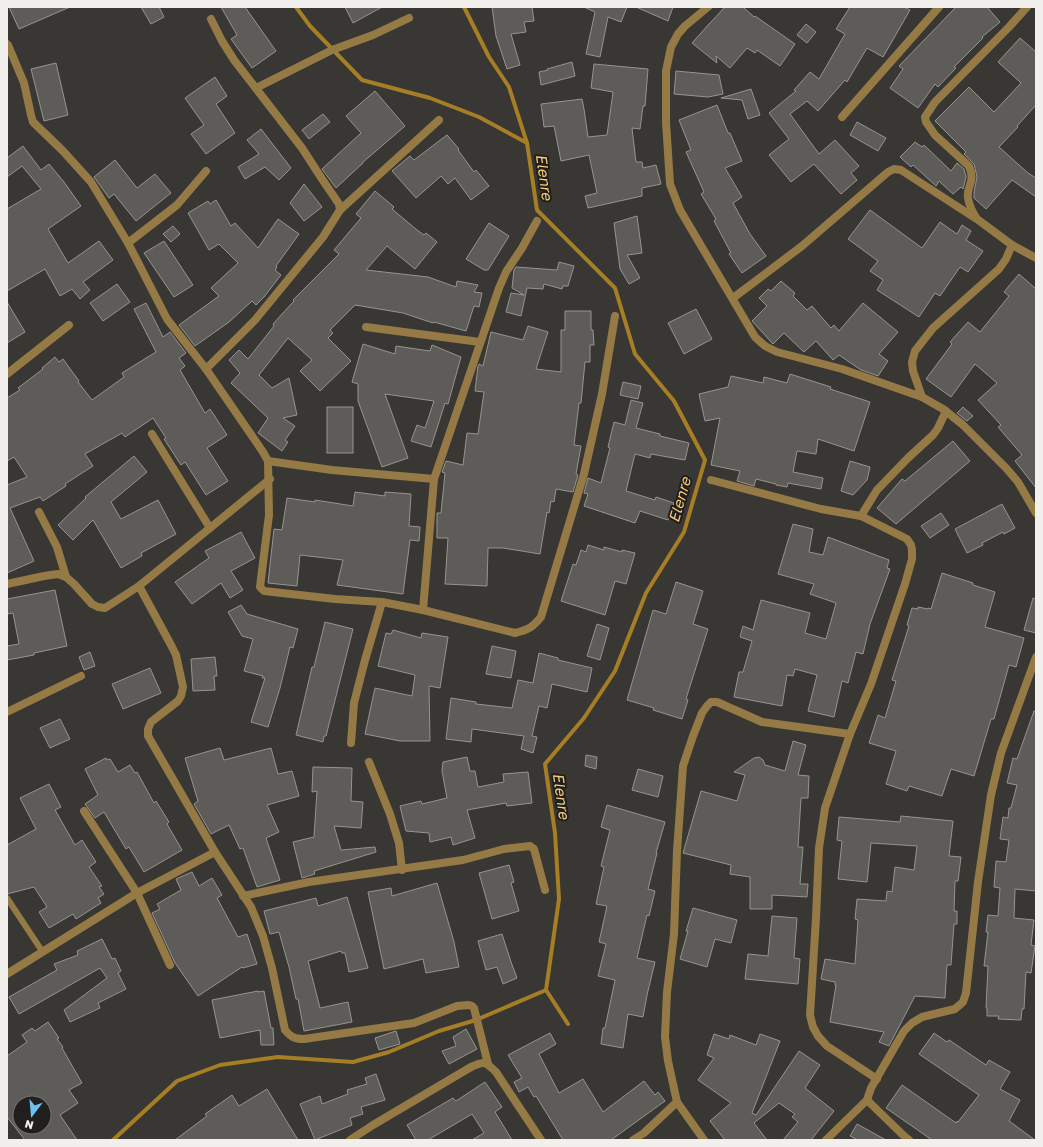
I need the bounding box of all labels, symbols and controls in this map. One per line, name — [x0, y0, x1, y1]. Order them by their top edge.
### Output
water label: Elenre — [533, 153, 557, 202]
water label: Elenre — [664, 474, 694, 524]
water label: Elenre — [550, 772, 574, 821]
north arrow — [12, 1095, 52, 1135]
text: N — [23, 1118, 35, 1132]

